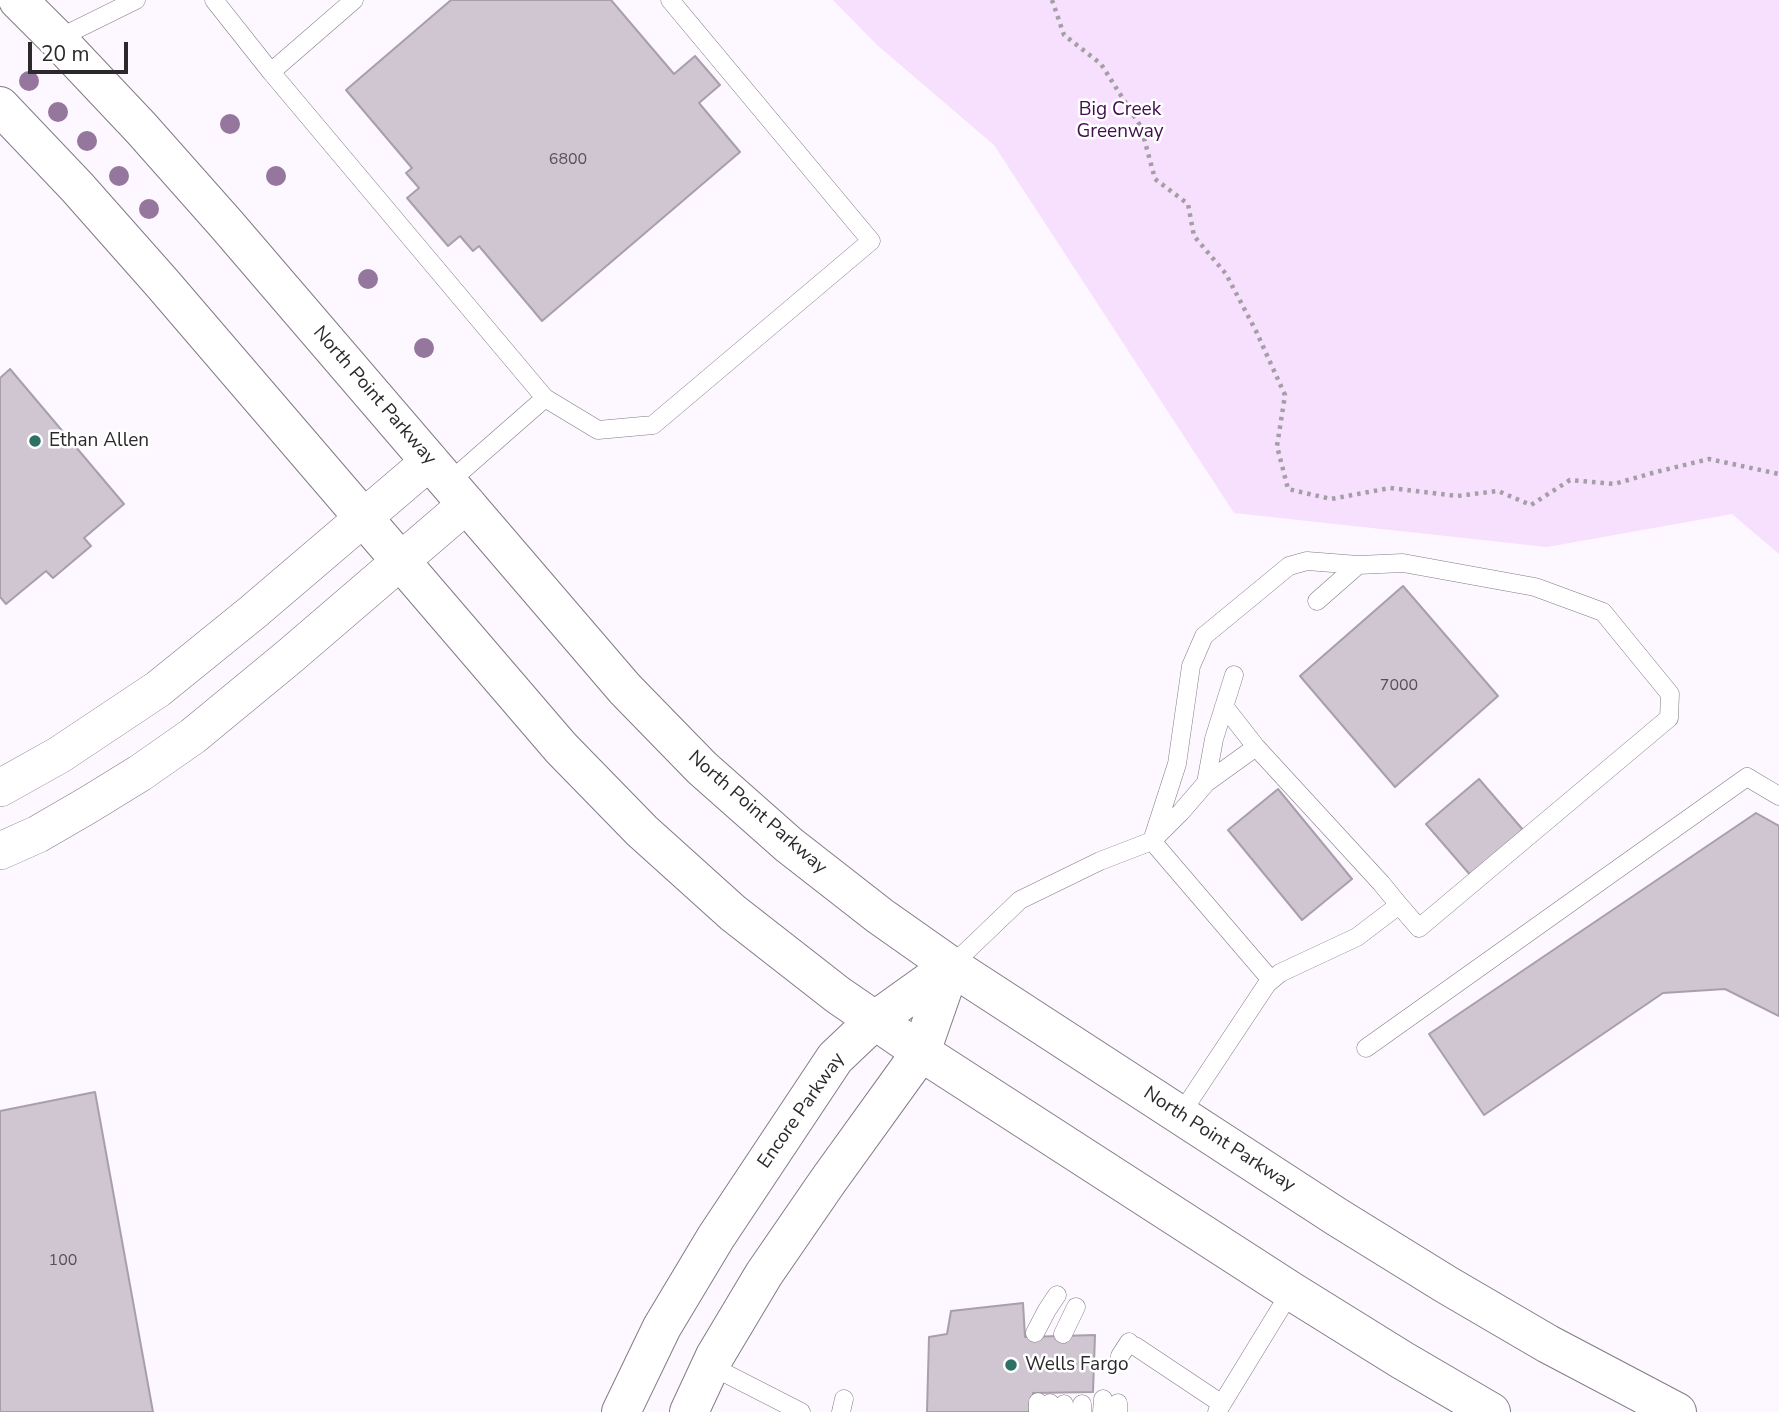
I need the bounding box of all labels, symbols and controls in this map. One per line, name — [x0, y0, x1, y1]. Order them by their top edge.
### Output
scale bar — [32, 28, 131, 72]
text: 20 m — [41, 40, 90, 68]
park label: Big Creek Greenway — [1077, 99, 1163, 143]
house number: 6800 — [549, 150, 587, 170]
street label: North Point Parkway — [308, 322, 440, 470]
place label: Ethan Allen — [49, 430, 149, 452]
marker: Ethan Allen — [27, 433, 43, 449]
house number: 7000 — [1380, 676, 1418, 696]
street label: North Point Parkway — [683, 747, 831, 879]
street label: Encore Parkway — [754, 1049, 850, 1173]
street label: North Point Parkway — [1139, 1082, 1299, 1198]
house number: 100 — [49, 1251, 77, 1271]
place label: Wells Fargo — [1025, 1354, 1129, 1376]
marker: Wells Fargo — [1003, 1357, 1019, 1373]

